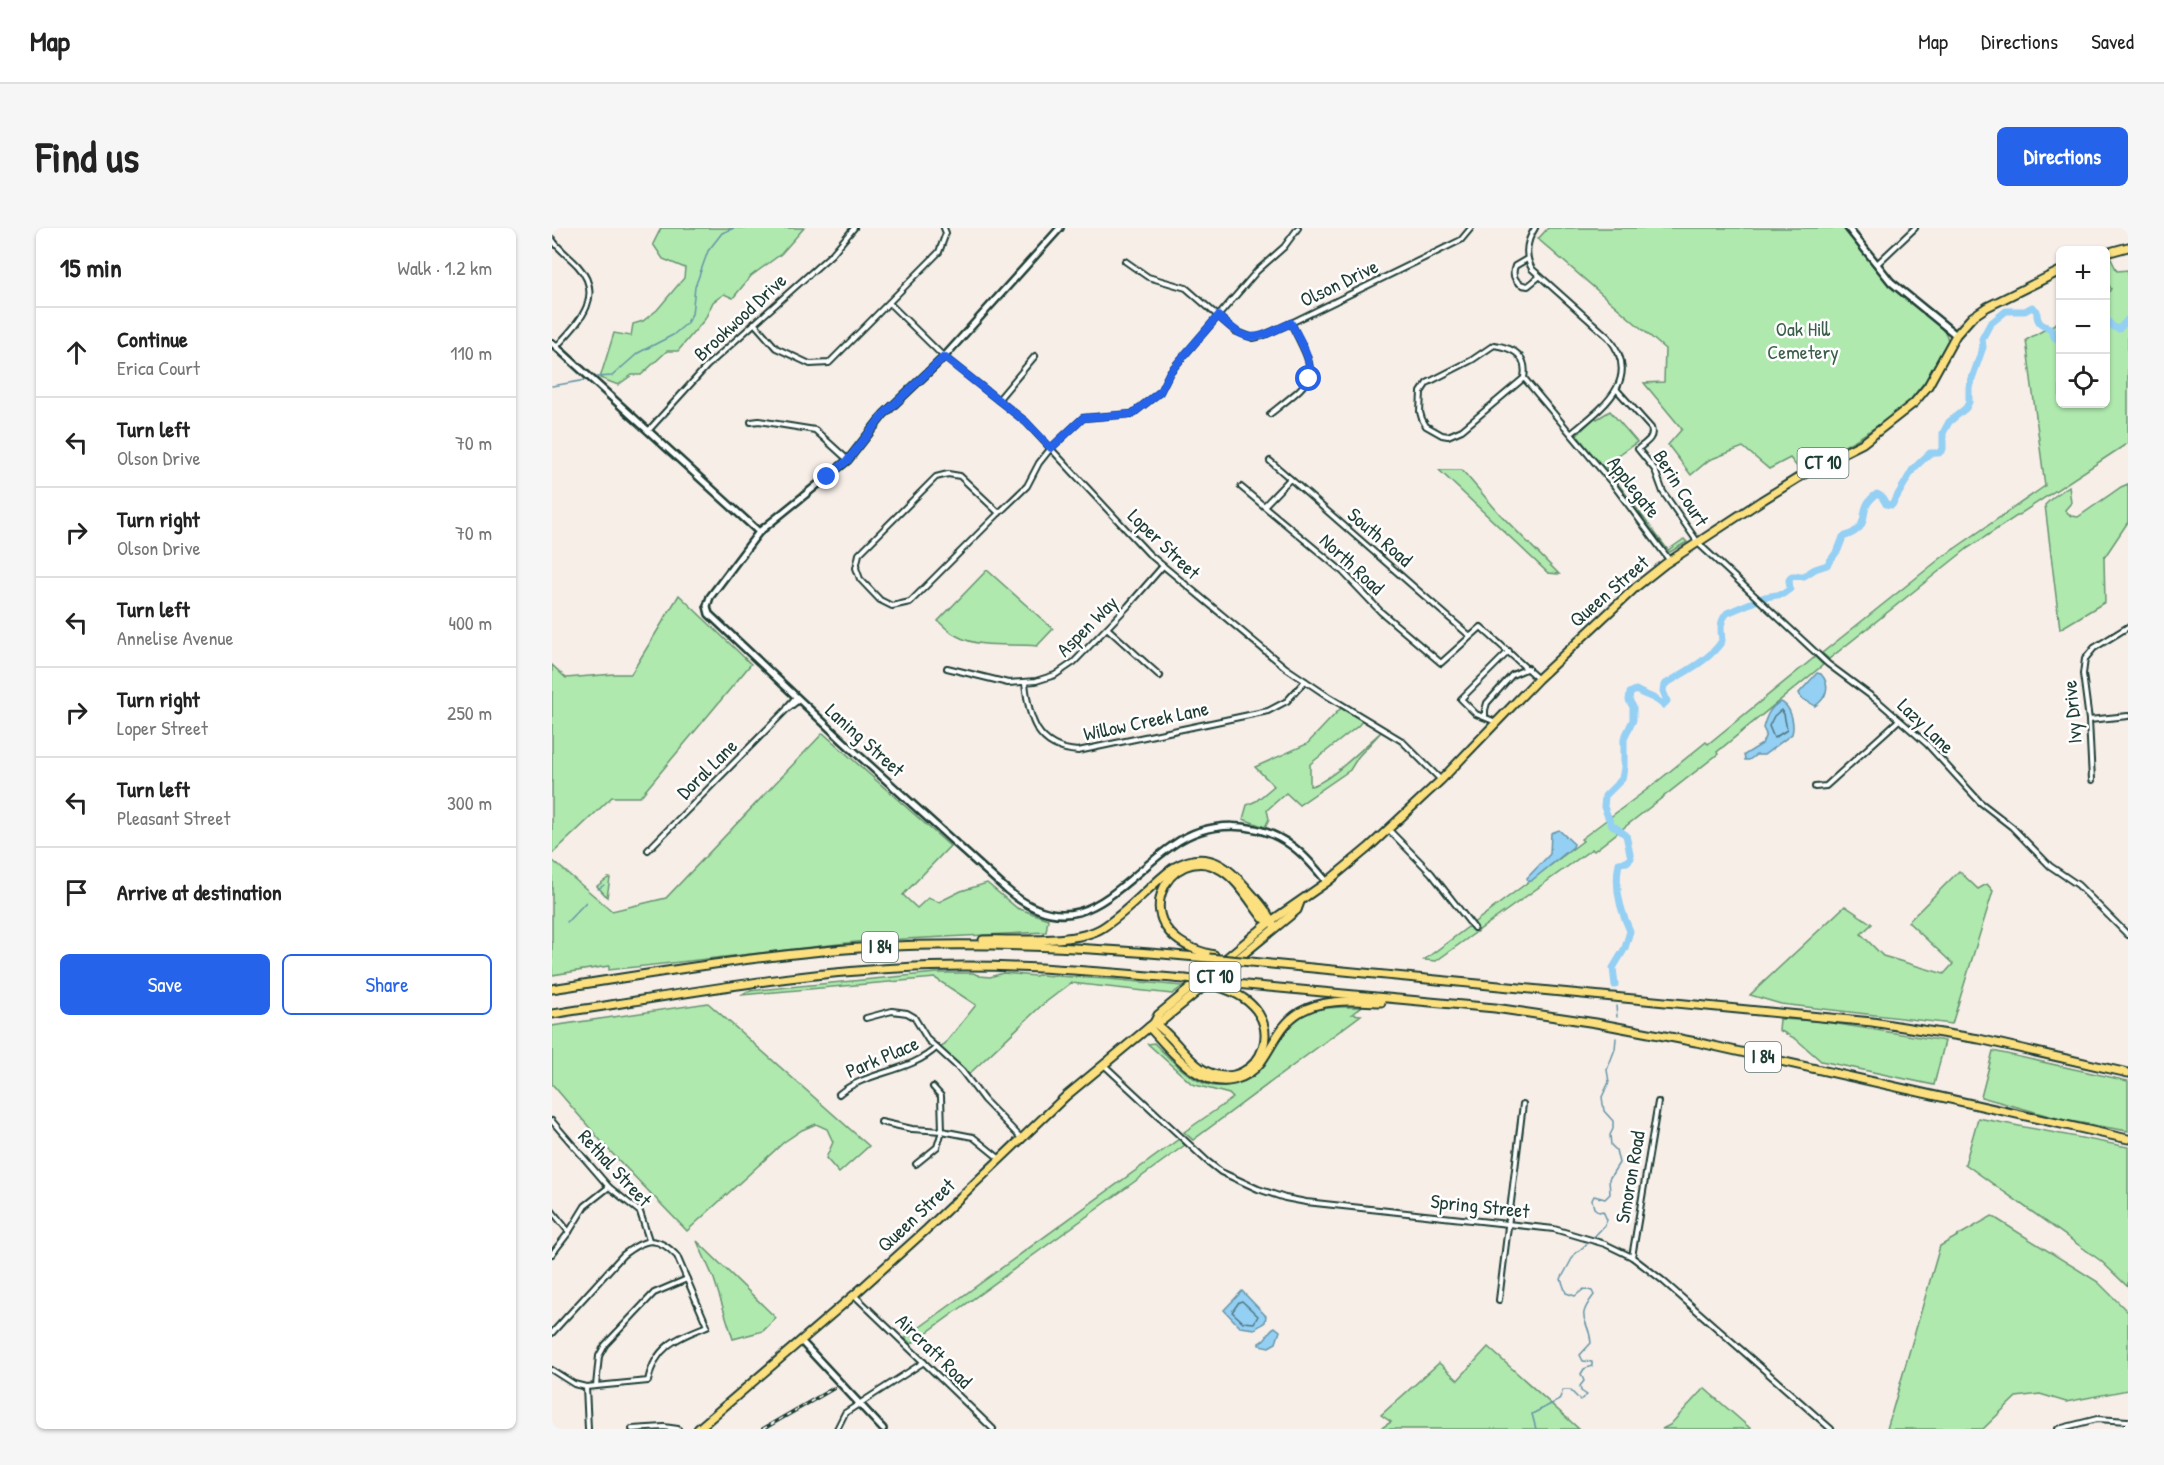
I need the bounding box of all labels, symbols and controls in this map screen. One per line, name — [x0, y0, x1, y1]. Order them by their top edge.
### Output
text: Map — [30, 22, 70, 60]
text: Map — [1918, 27, 1948, 56]
text: Directions — [1981, 27, 2058, 56]
text: Saved — [2091, 27, 2134, 56]
button: Directions — [1997, 127, 2128, 186]
text: Find us — [36, 128, 139, 185]
map controls — [2056, 246, 2110, 408]
button: + — [2056, 246, 2110, 300]
text: 15 min — [60, 250, 122, 285]
street label: Olson Drive — [1295, 252, 1382, 313]
text: Walk · 1.2 km — [398, 254, 492, 281]
street label: Brookwood Drive — [687, 267, 792, 367]
button: − — [2056, 300, 2110, 354]
park label: Oak Hill Cemetery — [1767, 315, 1839, 365]
text: Continue — [117, 324, 188, 354]
icon: ahead — [60, 336, 93, 369]
text: 110 m — [450, 339, 492, 366]
text: Erica Court — [117, 354, 200, 381]
button: locate — [2056, 354, 2110, 408]
route start — [1295, 365, 1321, 391]
text: Turn left — [117, 414, 190, 444]
icon: left — [60, 426, 93, 459]
text: 70 m — [455, 429, 492, 456]
text: Olson Drive — [117, 444, 200, 471]
street label: Berin Court — [1647, 444, 1716, 532]
road number: CT 10 — [1798, 448, 1848, 478]
street label: Applegate — [1602, 450, 1667, 523]
route end — [813, 463, 839, 489]
street label: South Road — [1342, 501, 1419, 572]
street label: Loper Street — [1122, 502, 1207, 586]
text: Turn right — [117, 504, 200, 534]
icon: right — [60, 516, 93, 549]
text: 70 m — [455, 519, 492, 546]
street label: North Road — [1314, 527, 1391, 601]
text: Olson Drive — [117, 534, 200, 561]
street label: Queen Street — [1563, 548, 1655, 633]
street label: Aspen Way — [1050, 589, 1123, 662]
text: Turn left — [117, 594, 190, 624]
icon: left — [60, 606, 93, 639]
text: 400 m — [448, 609, 492, 636]
text: Annelise Avenue — [117, 624, 234, 651]
street label: Ivy Drive — [2055, 679, 2088, 745]
text: Turn right — [117, 684, 200, 714]
street label: Lazy Lane — [1892, 692, 1961, 759]
street label: Willow Creek Lane — [1081, 694, 1211, 747]
icon: right — [60, 696, 93, 729]
street label: Laning Street — [820, 697, 912, 783]
text: 250 m — [447, 699, 492, 726]
text: Loper Street — [117, 714, 208, 741]
street label: Doral Lane — [670, 732, 743, 805]
text: Turn left — [117, 774, 190, 804]
icon: left — [60, 786, 93, 819]
text: 300 m — [447, 789, 492, 816]
text: Pleasant Street — [117, 804, 230, 831]
icon: arrive — [60, 876, 93, 909]
text: Arrive at destination — [117, 877, 282, 907]
road number: I 84 — [862, 932, 898, 962]
button: Save — [60, 954, 270, 1015]
button: Share — [282, 954, 492, 1015]
road number: CT 10 — [1190, 962, 1240, 992]
street label: Park Place — [841, 1029, 922, 1084]
road number: I 84 — [1745, 1042, 1781, 1072]
street label: Rethal Street — [573, 1123, 659, 1213]
street label: Smoron Road — [1608, 1129, 1651, 1225]
street label: Queen Street — [871, 1171, 961, 1258]
street label: Spring Street — [1429, 1187, 1532, 1224]
street label: Aircraft Road — [890, 1307, 979, 1394]

